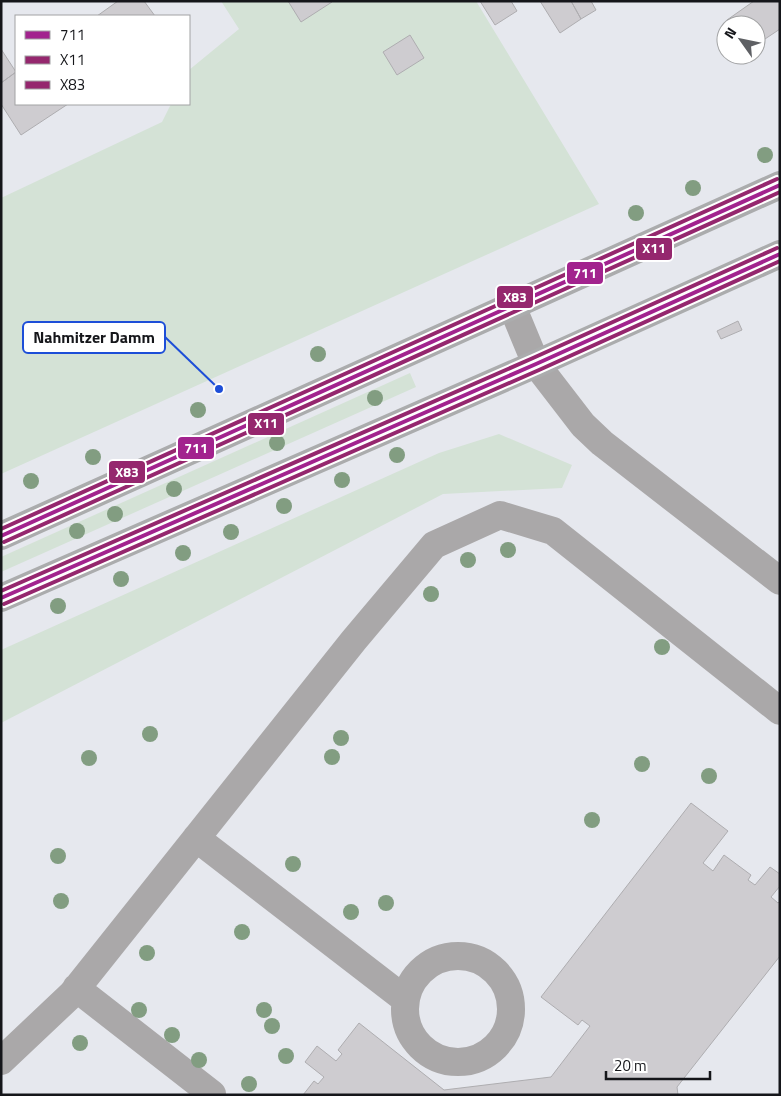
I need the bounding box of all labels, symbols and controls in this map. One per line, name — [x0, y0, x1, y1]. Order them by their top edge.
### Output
legend — [15, 15, 190, 105]
north arrow — [716, 15, 766, 65]
text: 711 — [60, 23, 85, 46]
text: N — [718, 23, 741, 42]
text: X11 — [60, 48, 85, 71]
text: X83 — [60, 73, 85, 96]
line badge: X11 — [635, 237, 673, 261]
text: X11 — [642, 237, 666, 258]
line badge: 711 — [566, 261, 604, 285]
text: 711 — [573, 262, 597, 283]
line badge: X83 — [496, 285, 534, 309]
text: X83 — [503, 286, 527, 307]
callout: Nahmitzer Damm — [23, 322, 165, 353]
text: Nahmitzer Damm — [33, 325, 155, 349]
line badge: X11 — [247, 412, 285, 436]
text: X11 — [254, 412, 278, 433]
line badge: 711 — [177, 436, 215, 460]
text: 711 — [184, 437, 208, 458]
line badge: X83 — [108, 460, 146, 484]
text: X83 — [115, 461, 139, 482]
scale bar — [606, 1048, 710, 1080]
text: 20 m — [614, 1054, 647, 1077]

